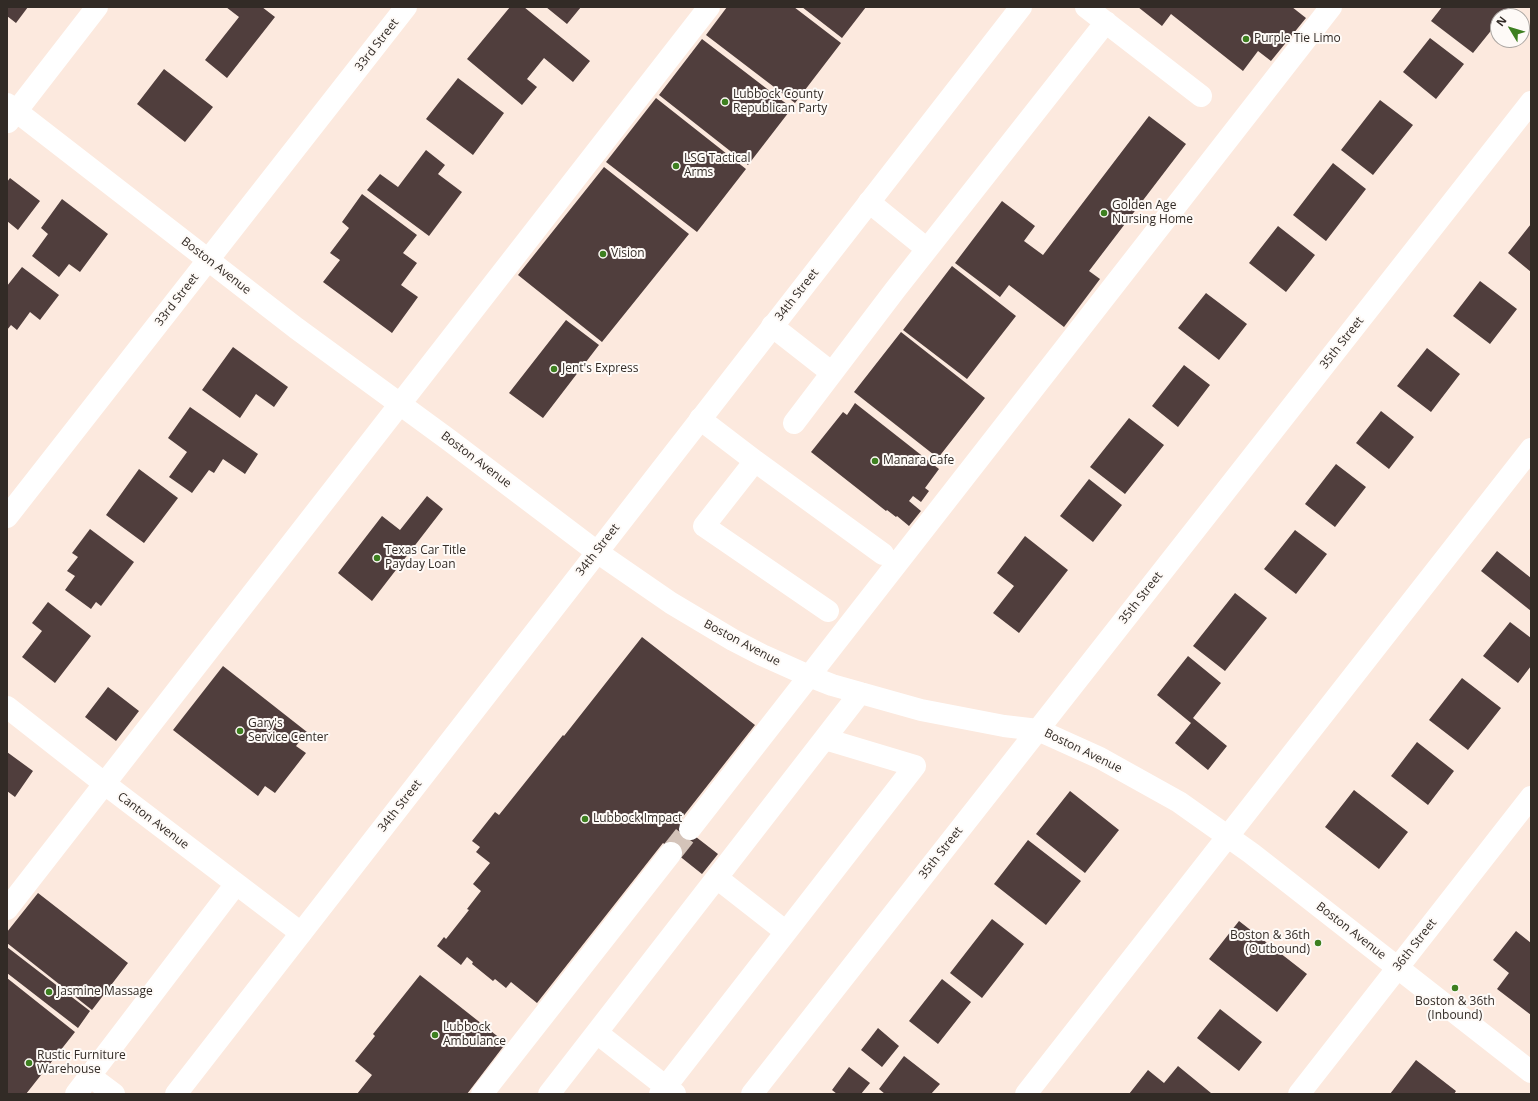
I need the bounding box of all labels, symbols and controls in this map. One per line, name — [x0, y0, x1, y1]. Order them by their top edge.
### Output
north arrow — [1490, 8, 1530, 48]
text: N — [1492, 13, 1510, 29]
street label: 33rd Street — [352, 16, 402, 74]
place label: Purple Tie Limo — [1254, 32, 1341, 46]
marker: Purple Tie Limo — [1241, 34, 1251, 44]
place label: Lubbock County Republican Party — [733, 88, 827, 116]
marker: Lubbock County Republican Party — [720, 97, 730, 107]
place label: LSG Tactical Arms — [684, 152, 750, 180]
marker: LSG Tactical Arms — [671, 161, 681, 171]
place label: Golden Age Nursing Home — [1112, 199, 1193, 227]
marker: Golden Age Nursing Home — [1099, 208, 1109, 218]
street label: Boston Avenue — [178, 234, 254, 298]
place label: Vision — [611, 247, 645, 261]
marker: Vision — [598, 249, 608, 259]
street label: 34th Street — [772, 266, 822, 324]
street label: 33rd Street — [152, 271, 202, 329]
street label: 35th Street — [1317, 314, 1367, 372]
place label: Jent's Express — [562, 362, 638, 376]
marker: Jent's Express — [549, 364, 559, 374]
street label: Boston Avenue — [438, 429, 514, 491]
place label: Manara Cafe — [883, 454, 954, 468]
marker: Manara Cafe — [870, 456, 880, 466]
street label: 34th Street — [573, 521, 623, 579]
place label: Texas Car Title Payday Loan — [385, 544, 466, 572]
marker: Texas Car Title Payday Loan — [372, 553, 382, 563]
street label: 35th Street — [1116, 569, 1166, 627]
street label: Boston Avenue — [701, 617, 783, 669]
place label: Gary's Service Center — [248, 717, 328, 745]
marker: Gary's Service Center — [235, 726, 245, 736]
street label: Boston Avenue — [1042, 726, 1124, 776]
street label: 34th Street — [375, 777, 425, 835]
street label: Canton Avenue — [115, 790, 191, 852]
place label: Lubbock Impact — [593, 812, 682, 826]
marker: Lubbock Impact — [580, 814, 590, 824]
street label: 35th Street — [916, 824, 966, 882]
street label: Boston Avenue — [1313, 899, 1389, 963]
street label: 36th Street — [1390, 916, 1440, 974]
place label: Boston & 36th (Outbound) — [1230, 929, 1310, 957]
marker: Boston & 36th (Outbound) — [1313, 938, 1323, 948]
marker: Boston & 36th (Inbound) — [1450, 983, 1460, 993]
place label: Jasmine Massage — [57, 985, 153, 999]
marker: Jasmine Massage — [44, 987, 54, 997]
place label: Boston & 36th (Inbound) — [1415, 995, 1495, 1023]
place label: Lubbock Ambulance — [443, 1021, 506, 1049]
marker: Lubbock Ambulance — [430, 1030, 440, 1040]
place label: Rustic Furniture Warehouse — [37, 1049, 126, 1077]
marker: Rustic Furniture Warehouse — [24, 1058, 34, 1068]

